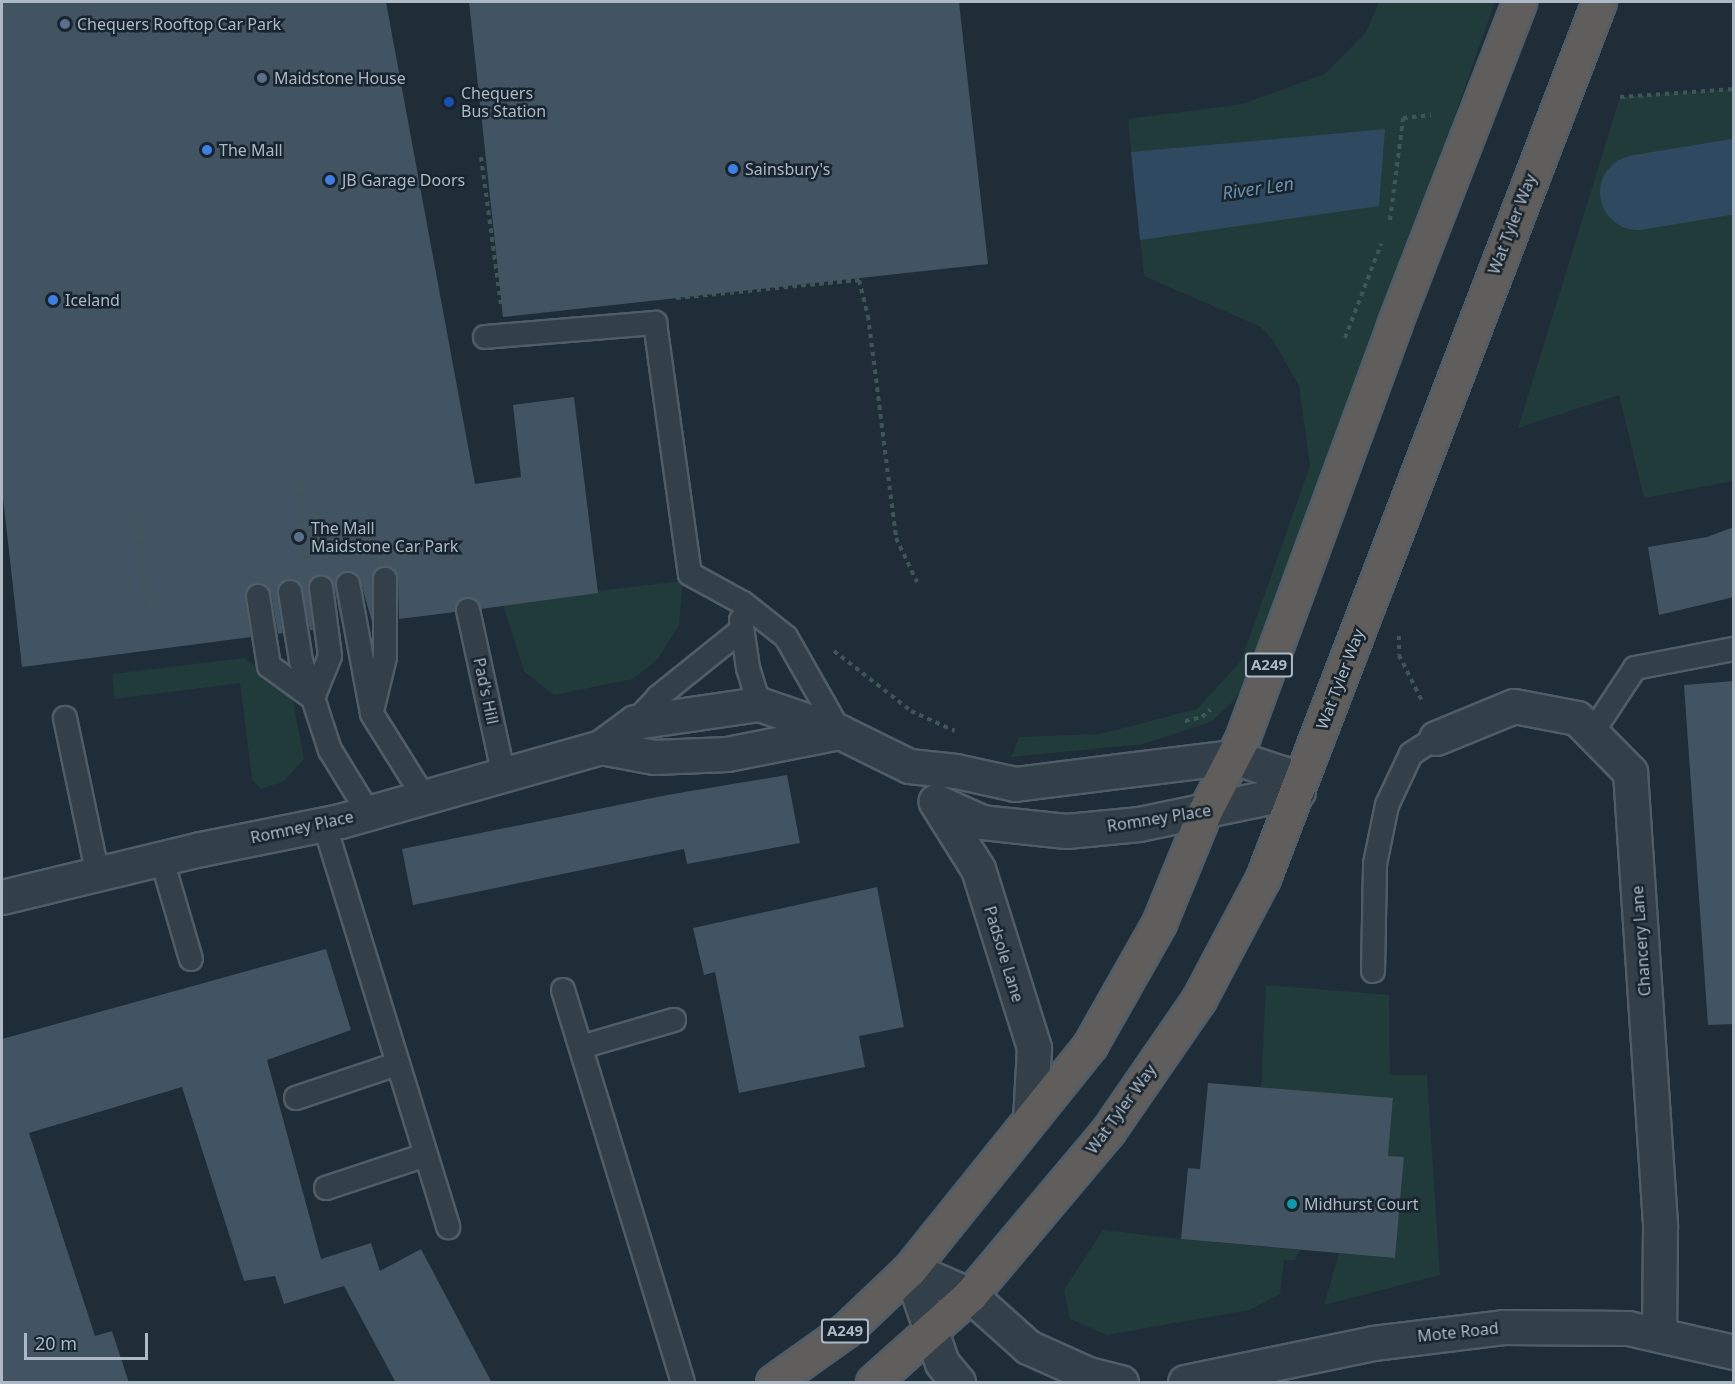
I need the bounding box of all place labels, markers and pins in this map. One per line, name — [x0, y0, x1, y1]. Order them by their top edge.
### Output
place label: Chequers Rooftop Car Park — [77, 14, 281, 34]
marker: Chequers Rooftop Car Park — [58, 17, 72, 31]
place label: Maidstone House — [274, 68, 406, 88]
marker: Maidstone House — [255, 71, 269, 85]
place label: Chequers Bus Station — [461, 83, 546, 121]
marker: Chequers Bus Station — [442, 95, 456, 109]
place label: The Mall — [219, 140, 283, 160]
marker: The Mall — [200, 143, 214, 157]
place label: Sainsbury's — [745, 159, 830, 179]
marker: Sainsbury's — [726, 162, 740, 176]
place label: JB Garage Doors — [342, 170, 465, 190]
marker: JB Garage Doors — [323, 173, 337, 187]
place label: Iceland — [65, 290, 120, 310]
marker: Iceland — [46, 293, 60, 307]
place label: The Mall Maidstone Car Park — [311, 518, 458, 556]
marker: The Mall Maidstone Car Park — [292, 530, 306, 544]
place label: Midhurst Court — [1304, 1194, 1419, 1214]
marker: Midhurst Court — [1285, 1197, 1299, 1211]

